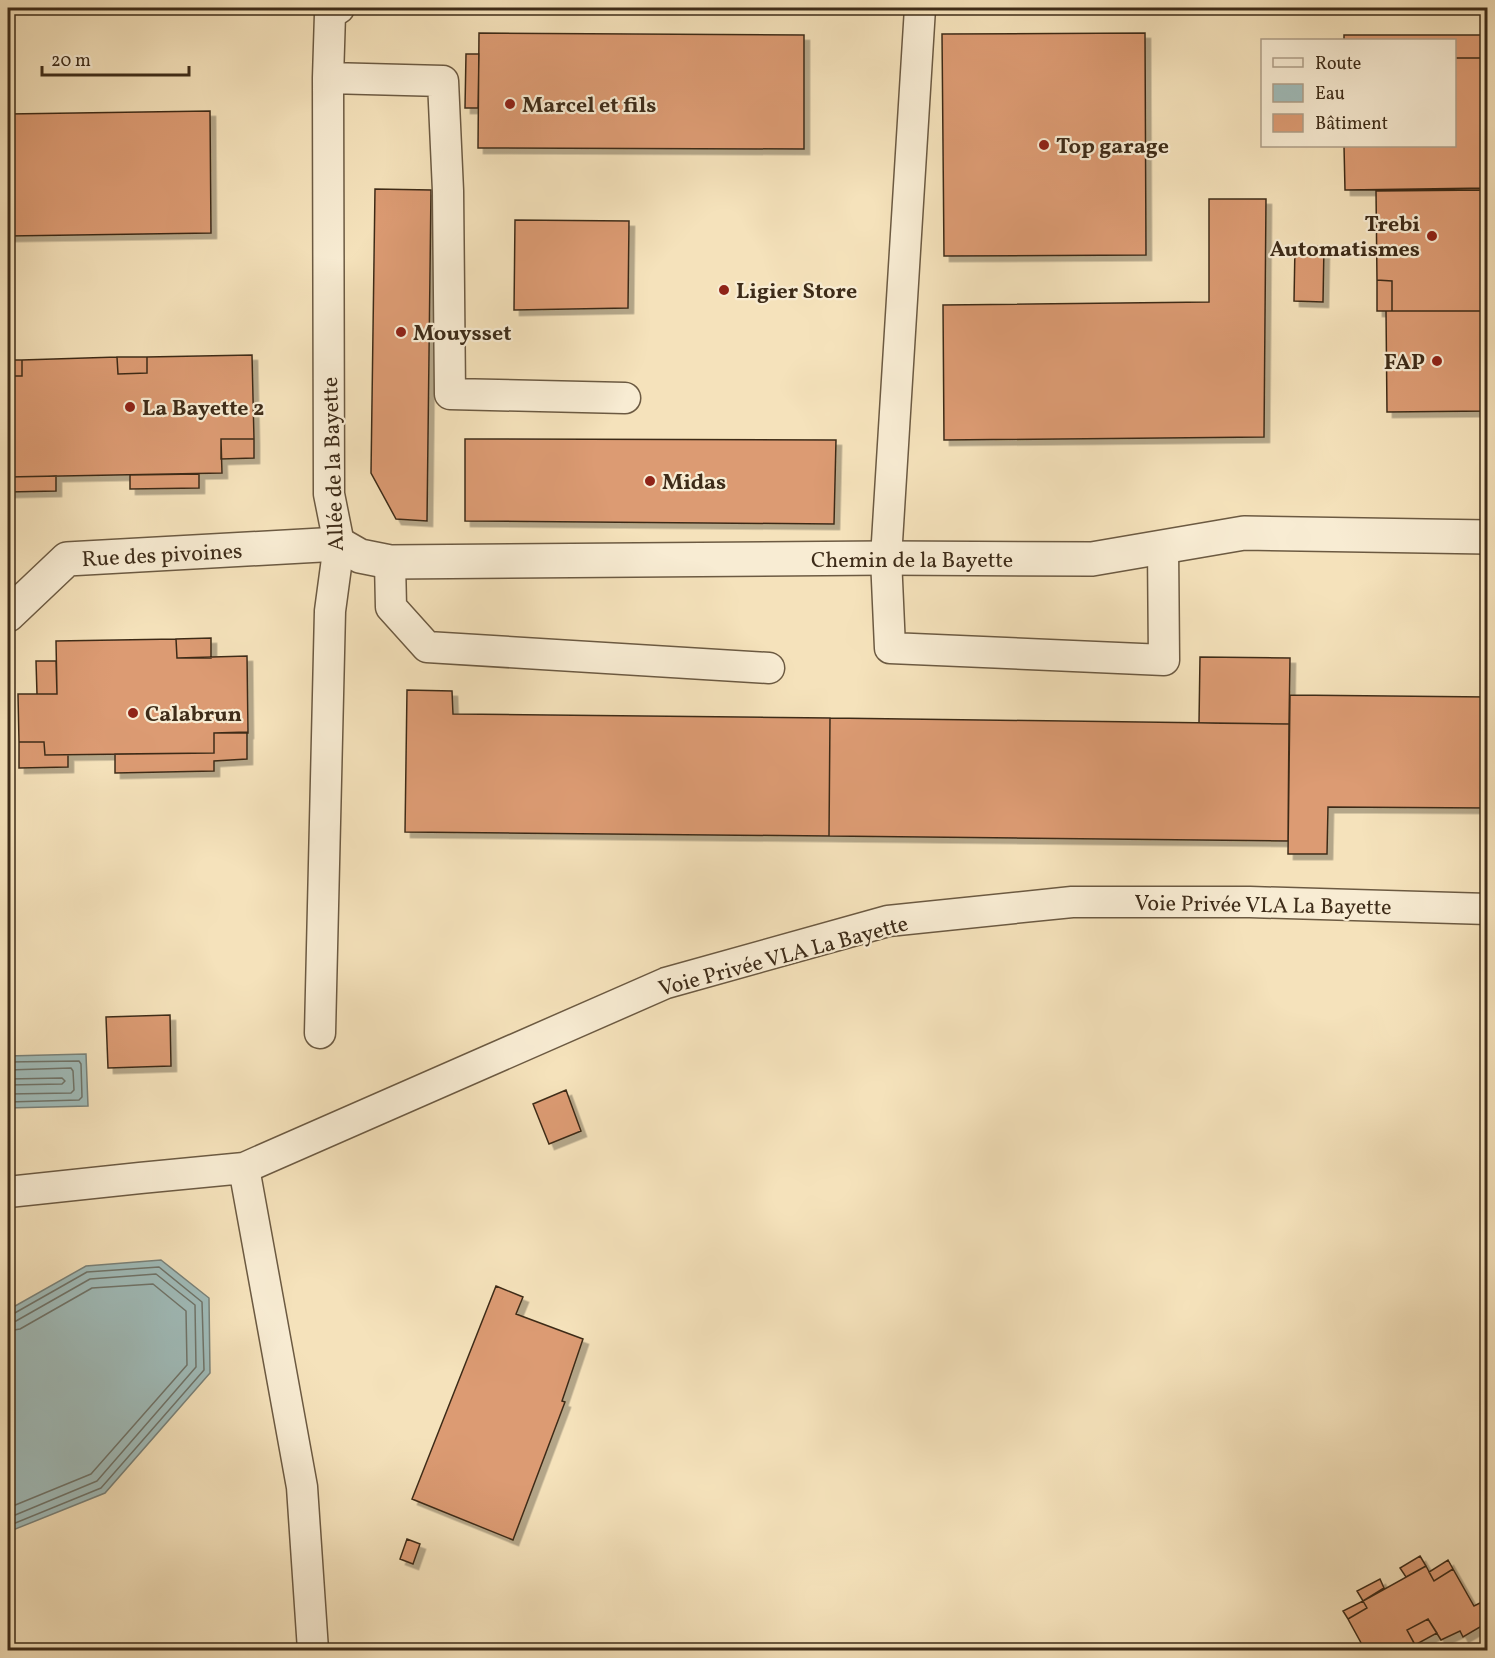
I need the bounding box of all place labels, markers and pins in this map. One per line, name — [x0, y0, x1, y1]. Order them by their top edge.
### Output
place label: Marcel et fils — [522, 91, 656, 122]
marker: Marcel et fils — [503, 97, 517, 111]
place label: Top garage — [1056, 132, 1169, 163]
marker: Top garage — [1037, 138, 1051, 152]
place label: Trebi Automatismes — [1270, 210, 1420, 266]
marker: Trebi Automatismes — [1425, 229, 1439, 243]
place label: Ligier Store — [736, 277, 857, 308]
marker: Ligier Store — [717, 283, 731, 297]
place label: Mouysset — [413, 319, 511, 350]
marker: Mouysset — [394, 325, 408, 339]
place label: FAP — [1384, 348, 1425, 379]
marker: FAP — [1430, 354, 1444, 368]
place label: La Bayette 2 — [142, 394, 264, 425]
marker: La Bayette 2 — [123, 400, 137, 414]
place label: Midas — [662, 468, 726, 499]
marker: Midas — [643, 474, 657, 488]
place label: Calabrun — [145, 700, 242, 731]
marker: Calabrun — [126, 706, 140, 720]

